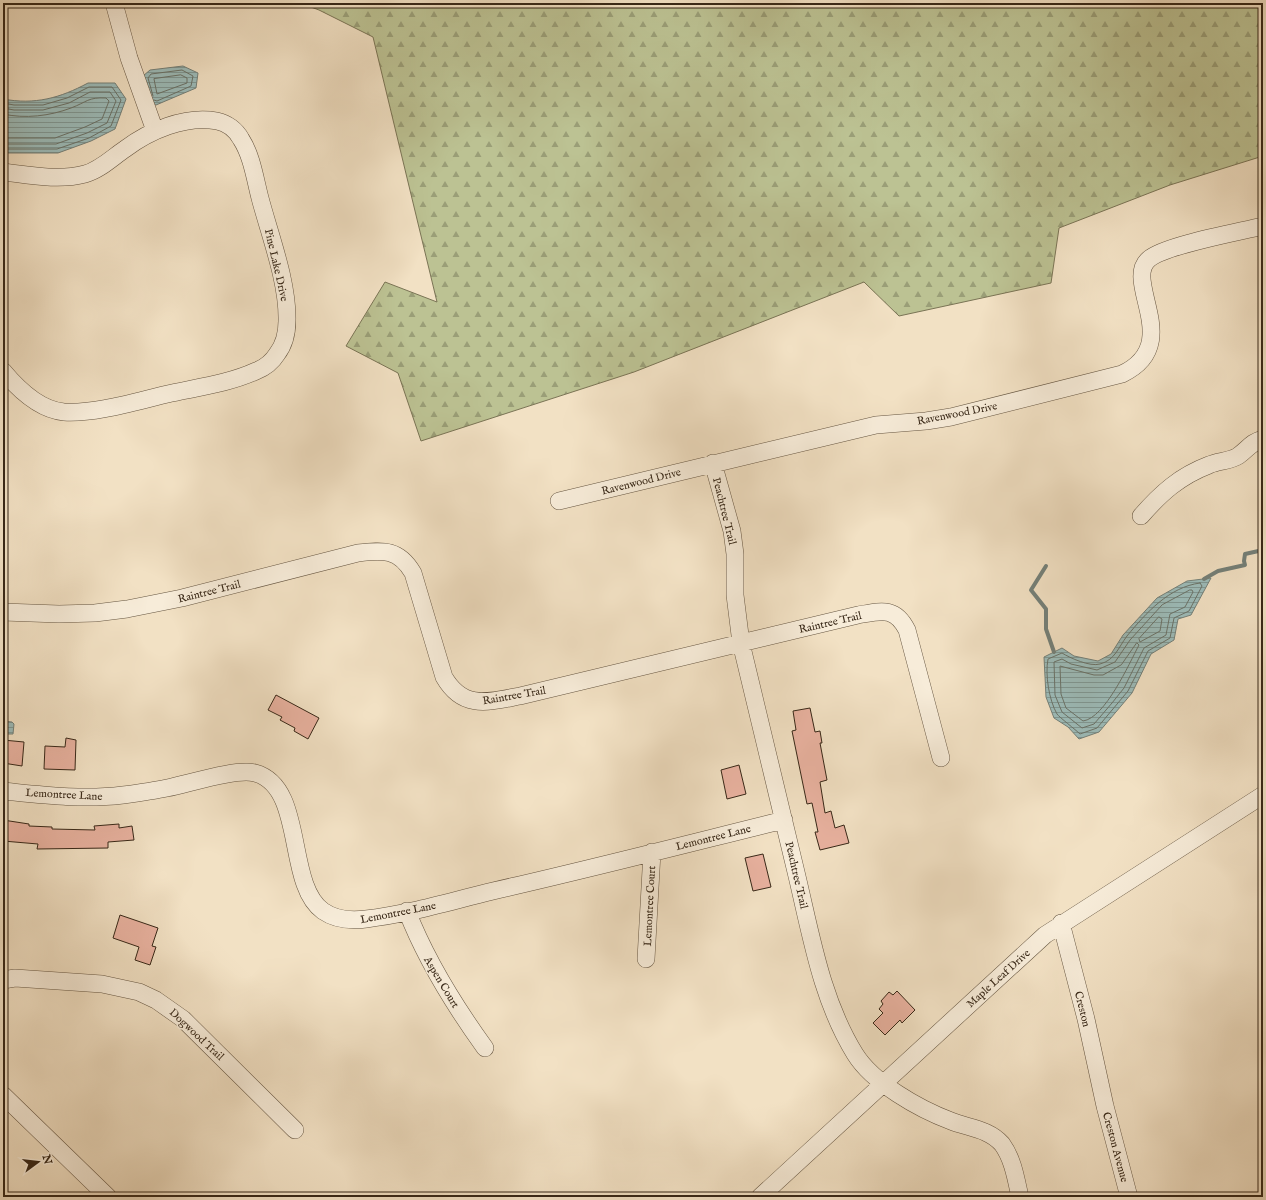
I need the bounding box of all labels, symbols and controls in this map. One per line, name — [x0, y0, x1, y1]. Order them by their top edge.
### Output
street label: Pine Lake Drive — [261, 228, 291, 303]
street label: Ravenwood Drive — [916, 399, 999, 429]
street label: Ravenwood Drive — [600, 465, 682, 499]
street label: Peachtree Trail — [709, 476, 739, 546]
street label: Raintree Trail — [176, 577, 242, 607]
street label: Raintree Trail — [797, 609, 863, 637]
street label: Raintree Trail — [481, 684, 547, 708]
street label: Lemontree Lane — [25, 786, 103, 804]
street label: Lemontree Lane — [674, 822, 752, 854]
street label: Peachtree Trail — [781, 840, 811, 910]
street label: Lemontree Court — [641, 865, 659, 947]
street label: Lemontree Lane — [359, 899, 437, 927]
street label: Maple Leaf Drive — [964, 946, 1034, 1011]
street label: Aspen Court — [420, 953, 462, 1011]
street label: Creston — [1071, 990, 1093, 1029]
street label: Dogwood Trail — [166, 1006, 227, 1064]
street label: Creston Avenue — [1099, 1111, 1131, 1184]
north arrow — [18, 1142, 58, 1182]
text: N — [38, 1152, 55, 1167]

